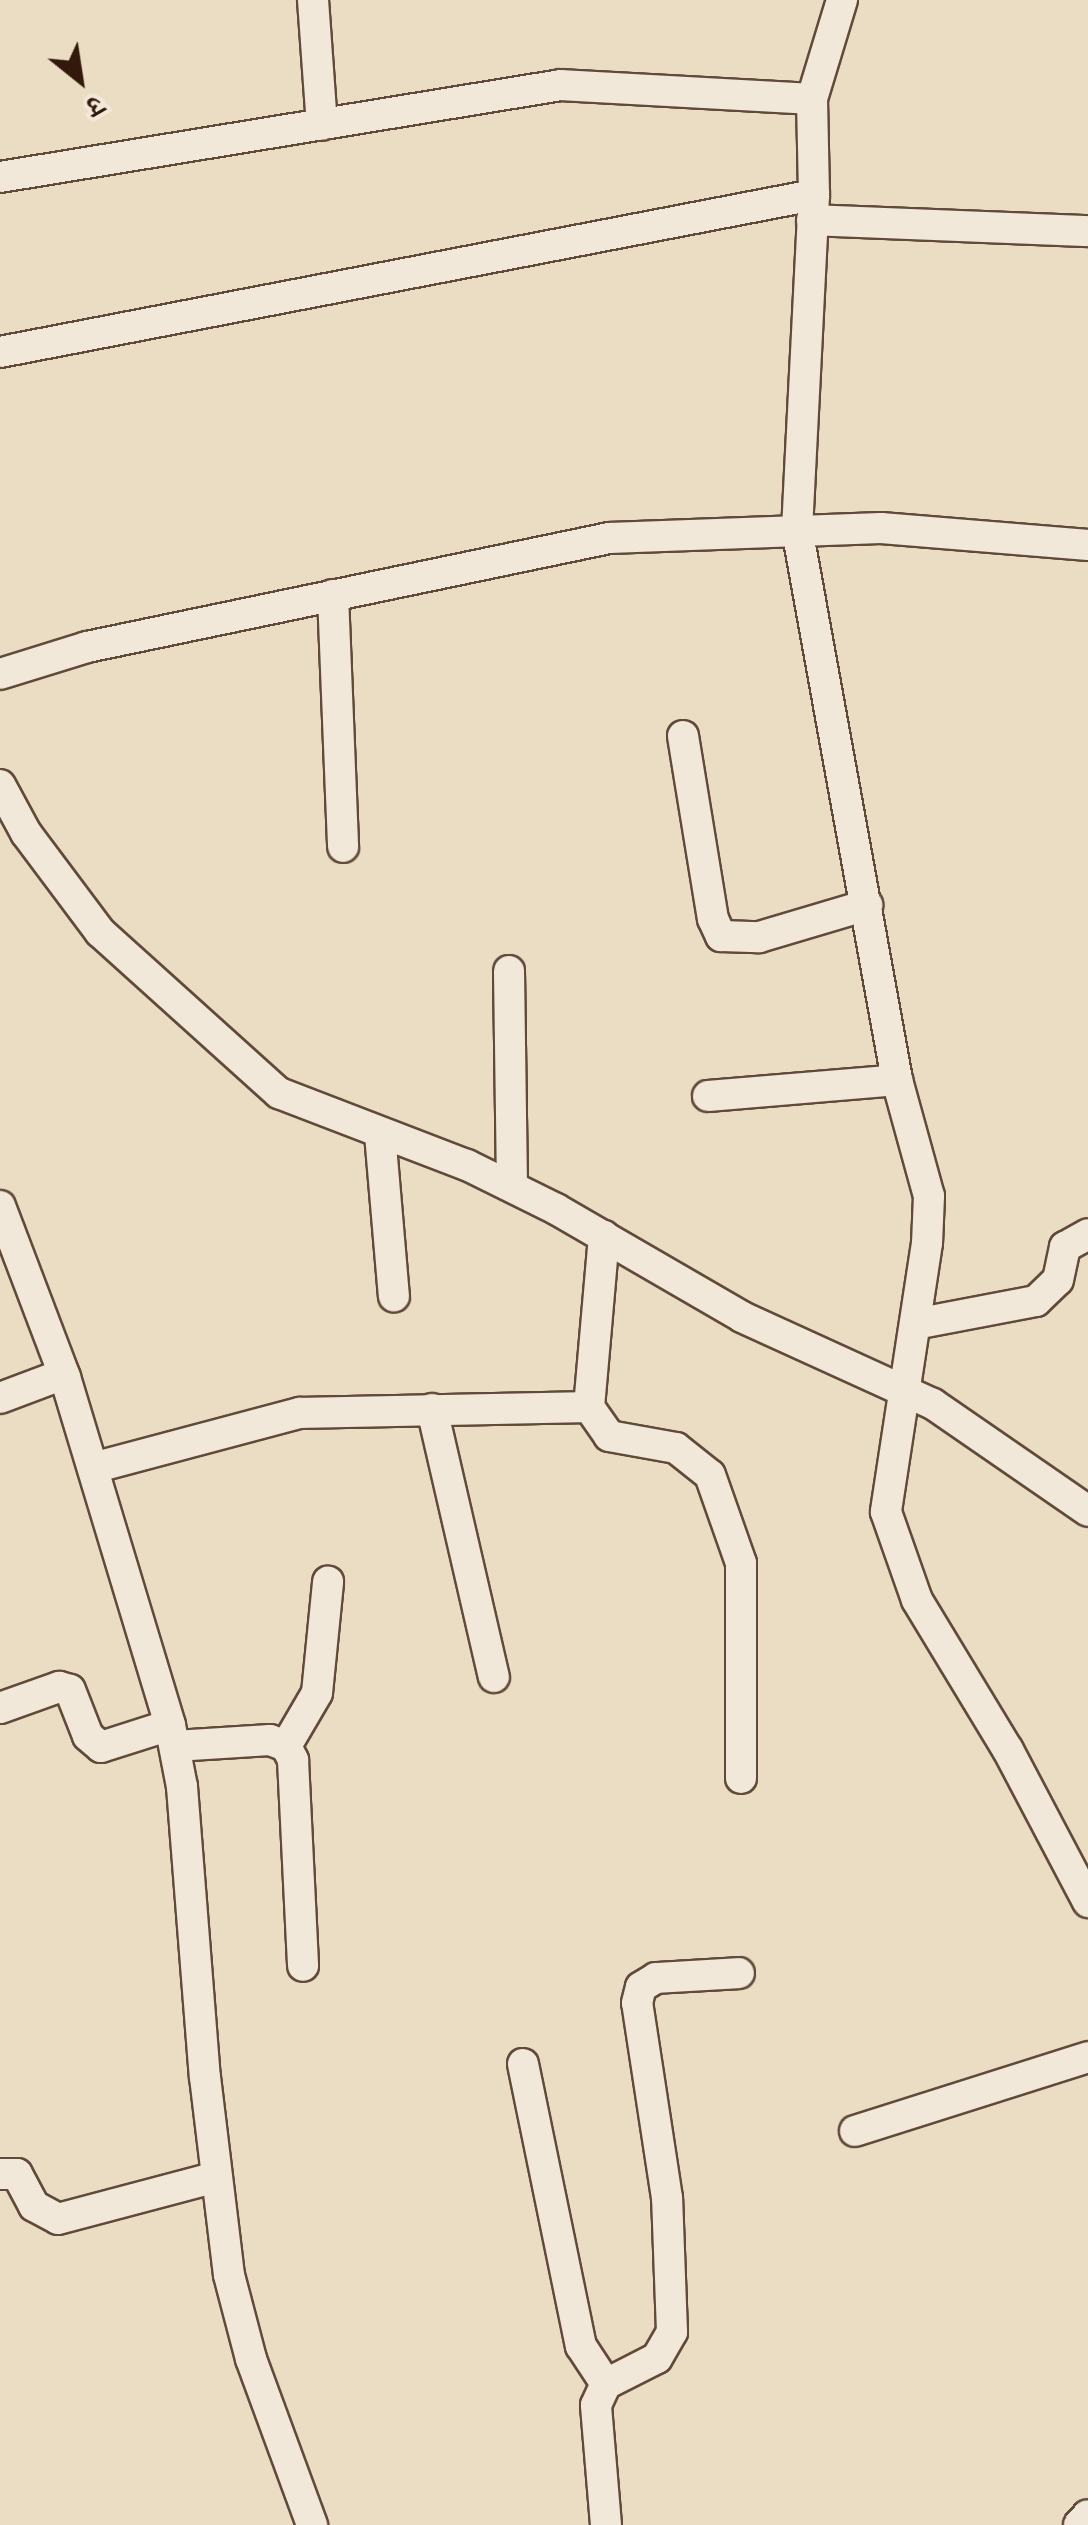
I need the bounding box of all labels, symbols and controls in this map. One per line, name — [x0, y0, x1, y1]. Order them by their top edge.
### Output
north arrow — [30, 30, 130, 130]
text: उ — [79, 86, 111, 126]

